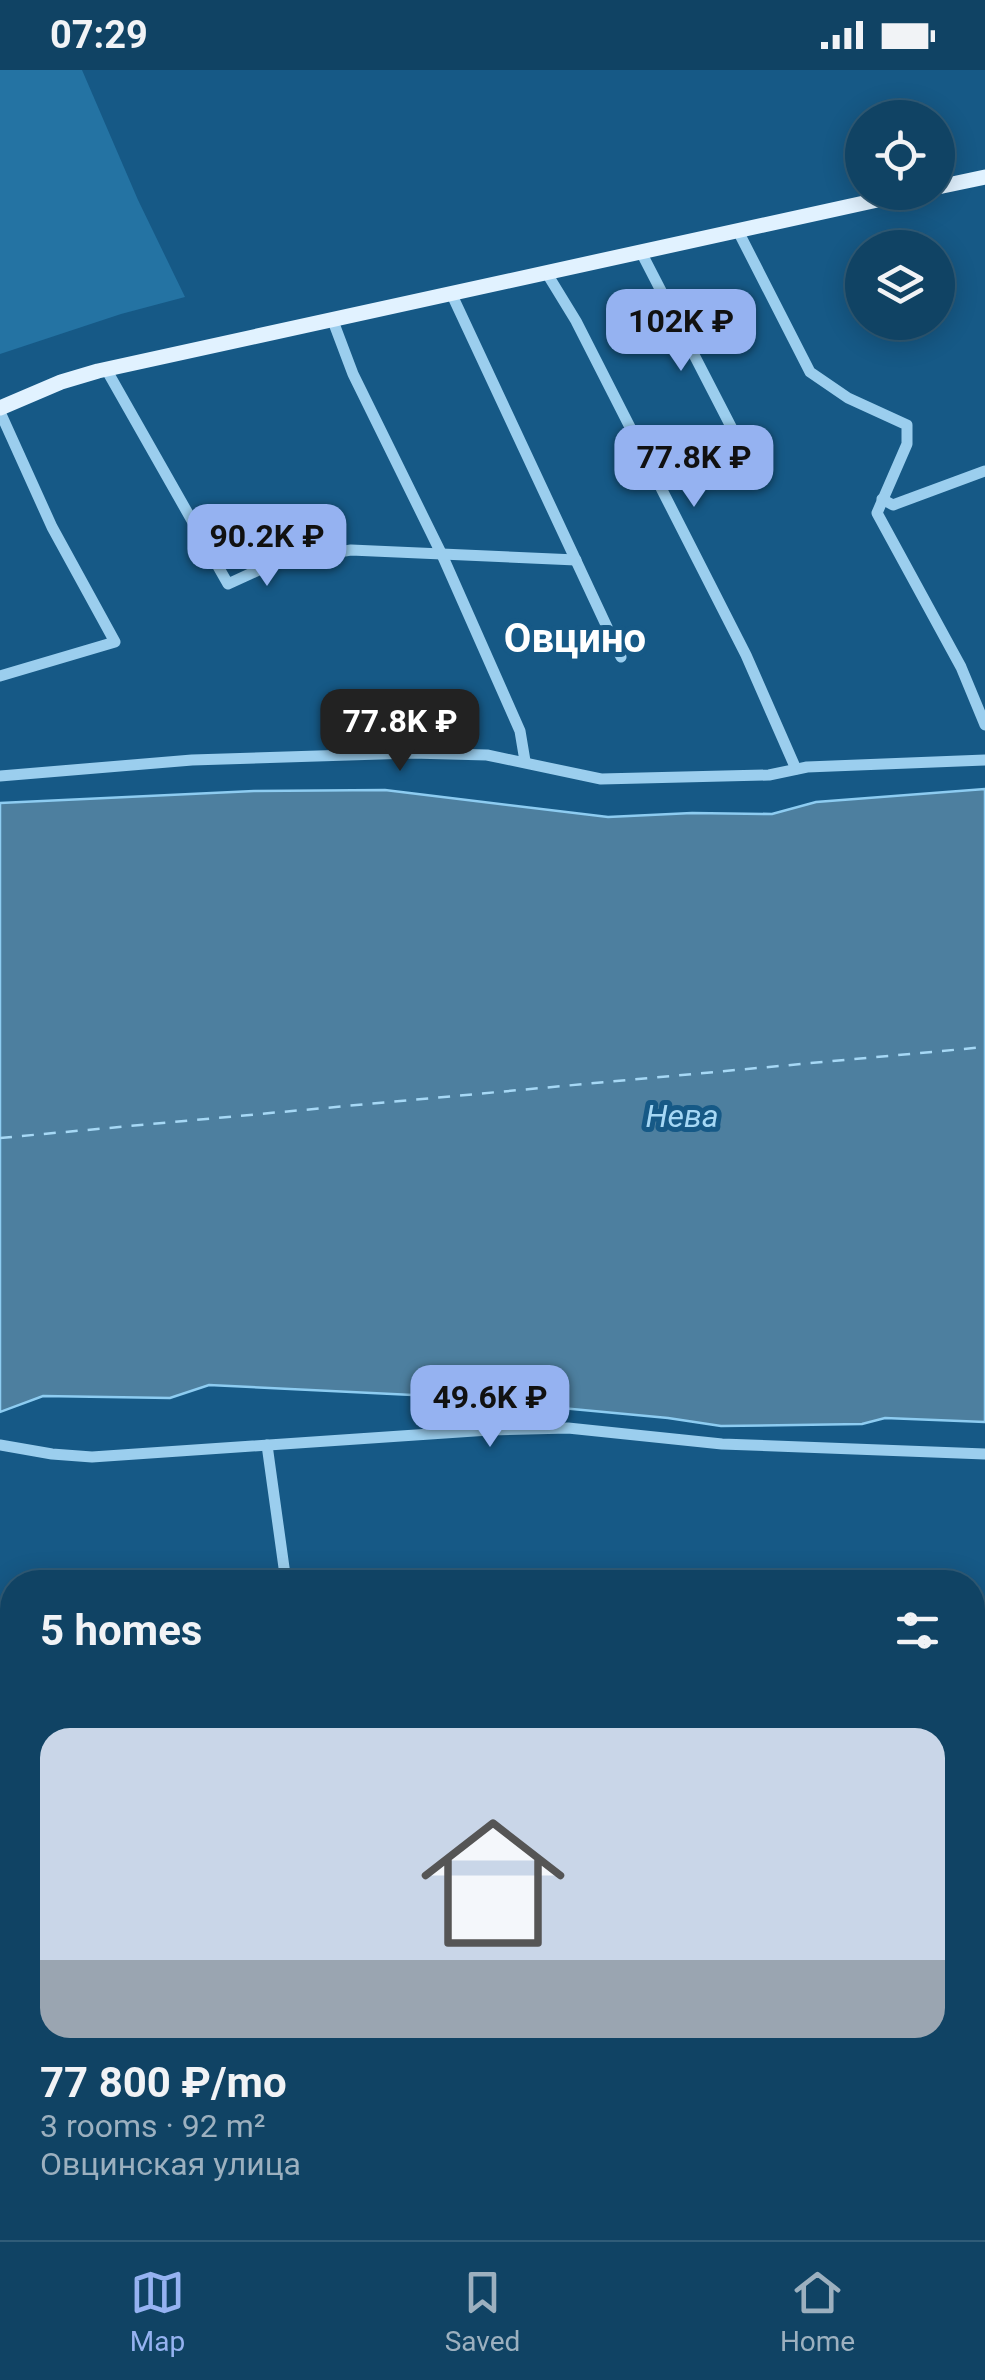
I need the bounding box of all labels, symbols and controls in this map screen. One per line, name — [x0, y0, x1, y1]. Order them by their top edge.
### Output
text: 07:29 — [50, 13, 148, 57]
map controls — [845, 100, 955, 340]
button: locate — [845, 100, 955, 210]
button: layers — [845, 230, 955, 340]
pin: 102K ₽ — [600, 289, 762, 374]
text: 102K ₽ — [628, 302, 734, 340]
pin: 77.8K ₽ — [602, 425, 786, 510]
text: 77.8K ₽ — [636, 438, 752, 476]
pin: 90.2K ₽ — [175, 504, 359, 589]
text: 90.2K ₽ — [209, 517, 325, 555]
district label: Овцино — [504, 615, 646, 662]
pin: 77.8K ₽ — [308, 689, 492, 774]
text: 77.8K ₽ — [342, 702, 458, 740]
water label: Нева — [645, 1097, 719, 1135]
pin: 49.6K ₽ — [398, 1365, 582, 1450]
text: 49.6K ₽ — [432, 1378, 548, 1416]
icon: filters — [890, 1603, 945, 1658]
text: 5 homes — [40, 1606, 202, 1655]
icon: home — [403, 1793, 583, 1973]
text: 77 800 ₽/mo — [40, 2058, 287, 2107]
text: 3 rooms · 92 m² — [40, 2107, 265, 2145]
text: Овцинская улица — [40, 2145, 301, 2183]
tab: Map — [130, 2265, 185, 2358]
tab: Saved — [445, 2265, 520, 2358]
tab: Home — [780, 2265, 855, 2358]

